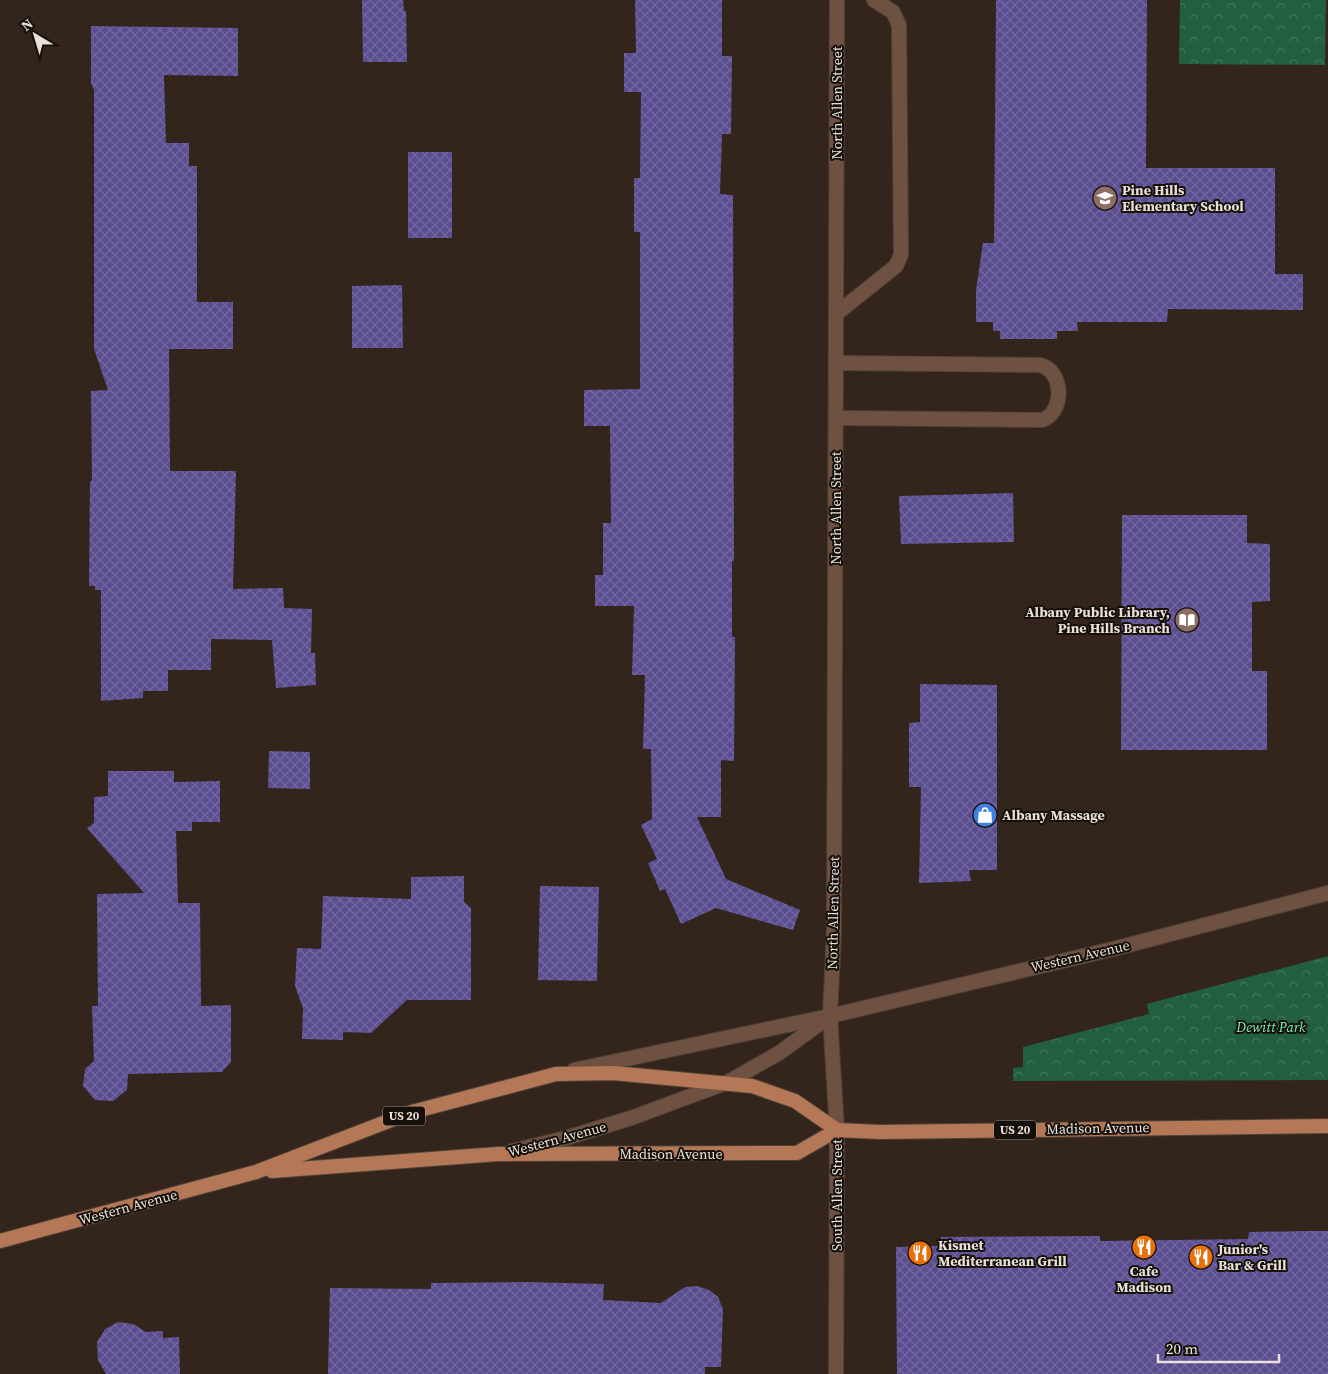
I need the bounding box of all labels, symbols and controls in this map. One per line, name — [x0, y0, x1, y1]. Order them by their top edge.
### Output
north arrow — [10, 10, 60, 60]
text: N — [17, 14, 37, 36]
street label: North Allen Street — [827, 46, 847, 159]
place label: Pine Hills Elementary School — [1122, 180, 1244, 216]
school or university icon: Pine Hills Elementary School — [1092, 185, 1118, 211]
street label: North Allen Street — [826, 451, 846, 564]
place label: Albany Public Library, Pine Hills Branch — [1025, 602, 1170, 638]
library icon: Albany Public Library, Pine Hills Branch — [1174, 607, 1200, 633]
shop icon: Albany Massage — [972, 802, 998, 828]
place label: Albany Massage — [1002, 805, 1105, 825]
street label: North Allen Street — [822, 856, 844, 970]
street label: Western Avenue — [1029, 935, 1131, 977]
park label: Dewitt Park — [1235, 1017, 1306, 1037]
road number: US 20 — [383, 1106, 425, 1126]
street label: Western Avenue — [506, 1116, 608, 1162]
street label: Madison Avenue — [1046, 1117, 1150, 1139]
road number: US 20 — [994, 1120, 1036, 1140]
street label: South Allen Street — [827, 1139, 847, 1251]
street label: Madison Avenue — [619, 1144, 723, 1164]
street label: Western Avenue — [77, 1184, 179, 1230]
restaurant icon: Cafe Madison — [1131, 1234, 1157, 1260]
place label: Kismet Mediterranean Grill — [938, 1235, 1067, 1271]
place label: Junior's Bar & Grill — [1217, 1239, 1287, 1275]
restaurant icon: Kismet Mediterranean Grill — [907, 1240, 933, 1266]
restaurant icon: Junior's Bar & Grill — [1188, 1244, 1214, 1270]
place label: Cafe Madison — [1116, 1261, 1172, 1297]
scale bar — [1158, 1332, 1279, 1364]
text: 20 m — [1166, 1338, 1198, 1359]

